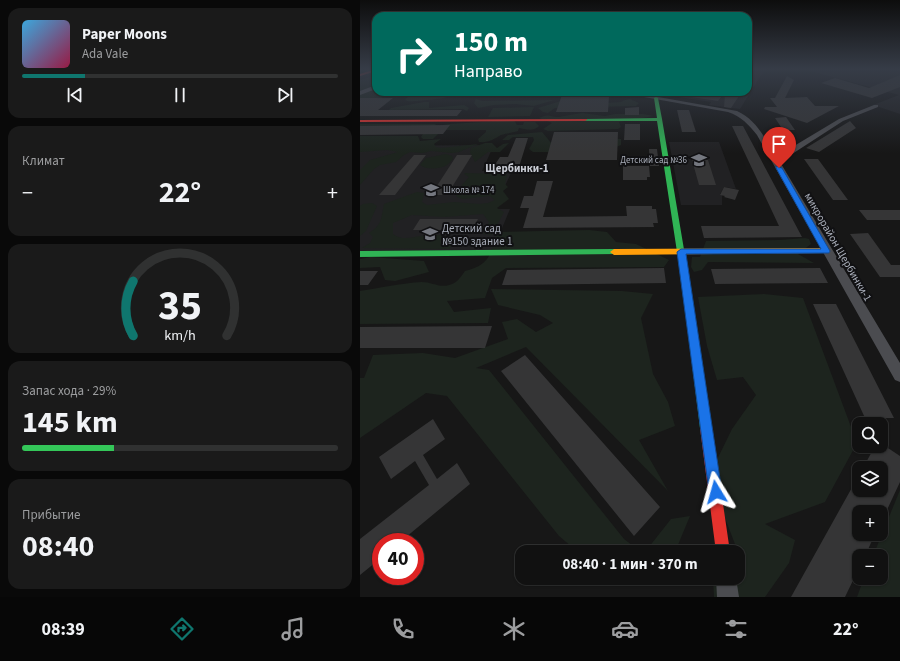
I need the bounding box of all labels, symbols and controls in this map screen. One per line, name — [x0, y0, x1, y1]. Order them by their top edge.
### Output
text: 150 m — [454, 22, 528, 62]
text: Paper Moons — [82, 24, 167, 45]
icon: right — [388, 28, 440, 80]
text: Ada Vale — [82, 45, 128, 63]
text: Направо — [454, 59, 522, 84]
icon: previous — [64, 84, 86, 106]
icon: pause — [169, 84, 191, 106]
icon: next — [274, 84, 296, 106]
pin — [762, 127, 796, 168]
icon: arrive — [768, 133, 790, 155]
school or university icon: Детский сад №36 — [690, 151, 708, 169]
text: Климат — [22, 152, 65, 170]
place label: Детский сад №36 — [620, 154, 688, 167]
district label: Щербинки-1 — [485, 161, 549, 176]
text: 22° — [159, 171, 201, 214]
text: − — [22, 177, 33, 209]
text: + — [327, 177, 338, 209]
school or university icon: Школа № 174 — [422, 181, 440, 199]
place label: Школа № 174 — [443, 184, 495, 197]
street label: микрорайон Щербинки-1 — [801, 190, 875, 304]
place label: Детский сад №150 здание 1 — [442, 221, 512, 249]
school or university icon: Детский сад №150 здание 1 — [421, 225, 439, 243]
text: 35 — [158, 276, 202, 336]
text: km/h — [164, 325, 196, 346]
text: Запас хода · 29% — [22, 382, 116, 400]
text: 145 km — [22, 401, 118, 444]
map controls — [852, 417, 888, 585]
button: search — [852, 417, 888, 453]
button: layers — [852, 461, 888, 497]
position arrow — [695, 471, 737, 513]
button: + — [852, 505, 888, 541]
text: Прибытие — [22, 506, 81, 524]
text: 08:40 — [22, 525, 94, 568]
speed limit sign: 40 — [372, 533, 424, 585]
button: − — [852, 549, 888, 585]
text: 08:40 · 1 мин · 370 m — [562, 554, 698, 575]
icon: directions — [168, 615, 196, 643]
icon: music — [279, 615, 307, 643]
icon: phone — [389, 615, 417, 643]
icon: climate — [500, 615, 528, 643]
icon: car — [611, 615, 639, 643]
icon: filters — [722, 615, 750, 643]
text: 08:39 — [41, 617, 85, 642]
text: 22° — [833, 617, 859, 642]

